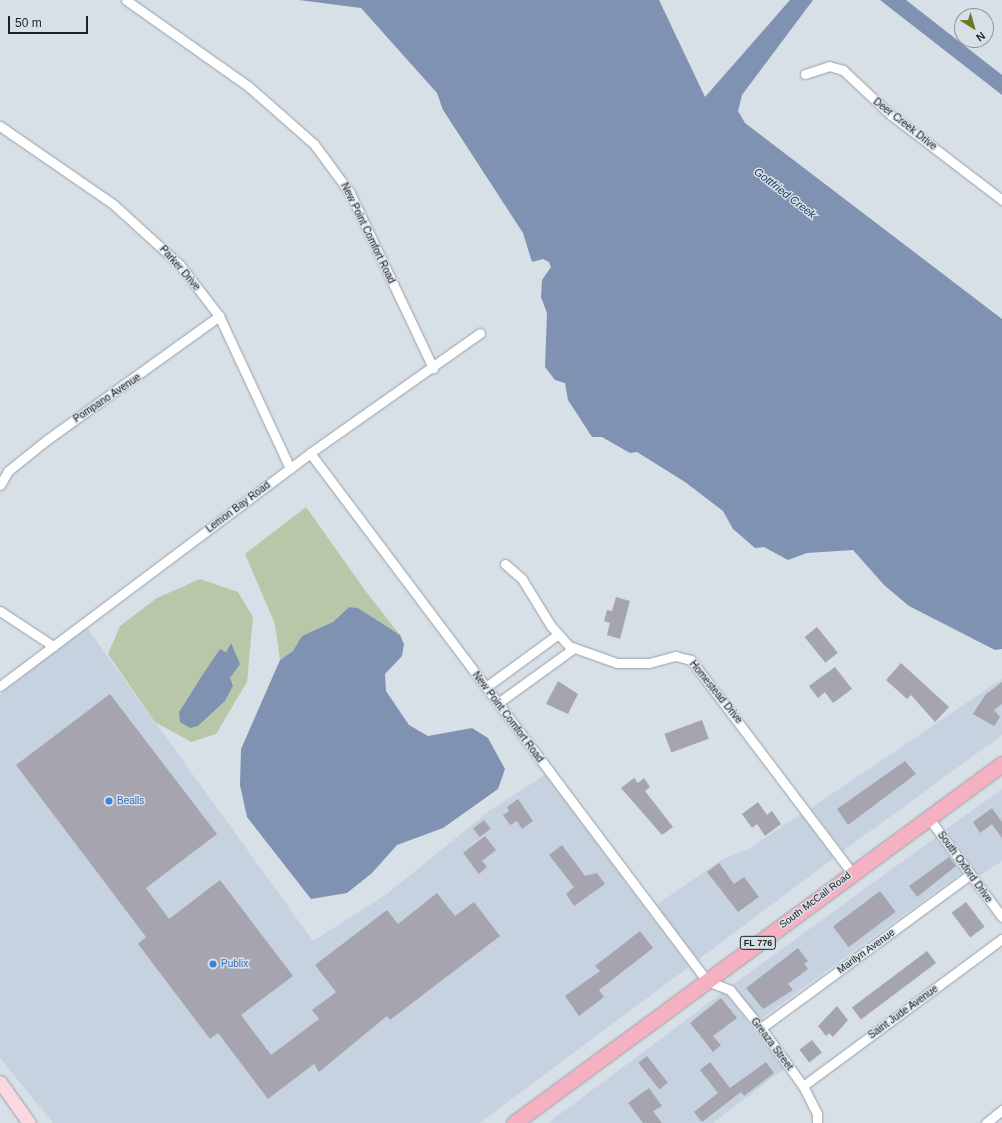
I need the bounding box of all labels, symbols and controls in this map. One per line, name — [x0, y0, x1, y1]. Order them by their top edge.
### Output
scale bar — [10, 8, 90, 34]
north arrow — [954, 8, 994, 48]
text: 50 m — [15, 16, 42, 30]
text: N — [974, 30, 987, 44]
street label: Deer Creek Drive — [871, 95, 939, 153]
water label: Gottfried Creek — [752, 165, 818, 221]
street label: New Point Comfort Road — [338, 181, 398, 285]
street label: Parker Drive — [157, 243, 203, 293]
street label: Pompano Avenue — [71, 371, 143, 425]
street label: Lemon Bay Road — [204, 479, 272, 535]
street label: Homestead Drive — [687, 658, 745, 726]
street label: New Point Comfort Road — [470, 669, 546, 765]
place label: Bealls — [117, 795, 144, 807]
marker: Bealls — [104, 796, 114, 806]
street label: South Oxford Drive — [935, 829, 995, 905]
street label: South McCall Road — [777, 869, 853, 931]
street label: Marilyn Avenue — [835, 926, 897, 976]
road number: FL 776 — [739, 936, 777, 950]
place label: Publix — [221, 958, 248, 970]
marker: Publix — [208, 959, 218, 969]
street label: Saint Jude Avenue — [866, 983, 940, 1041]
street label: Greaza Street — [748, 1016, 796, 1072]

